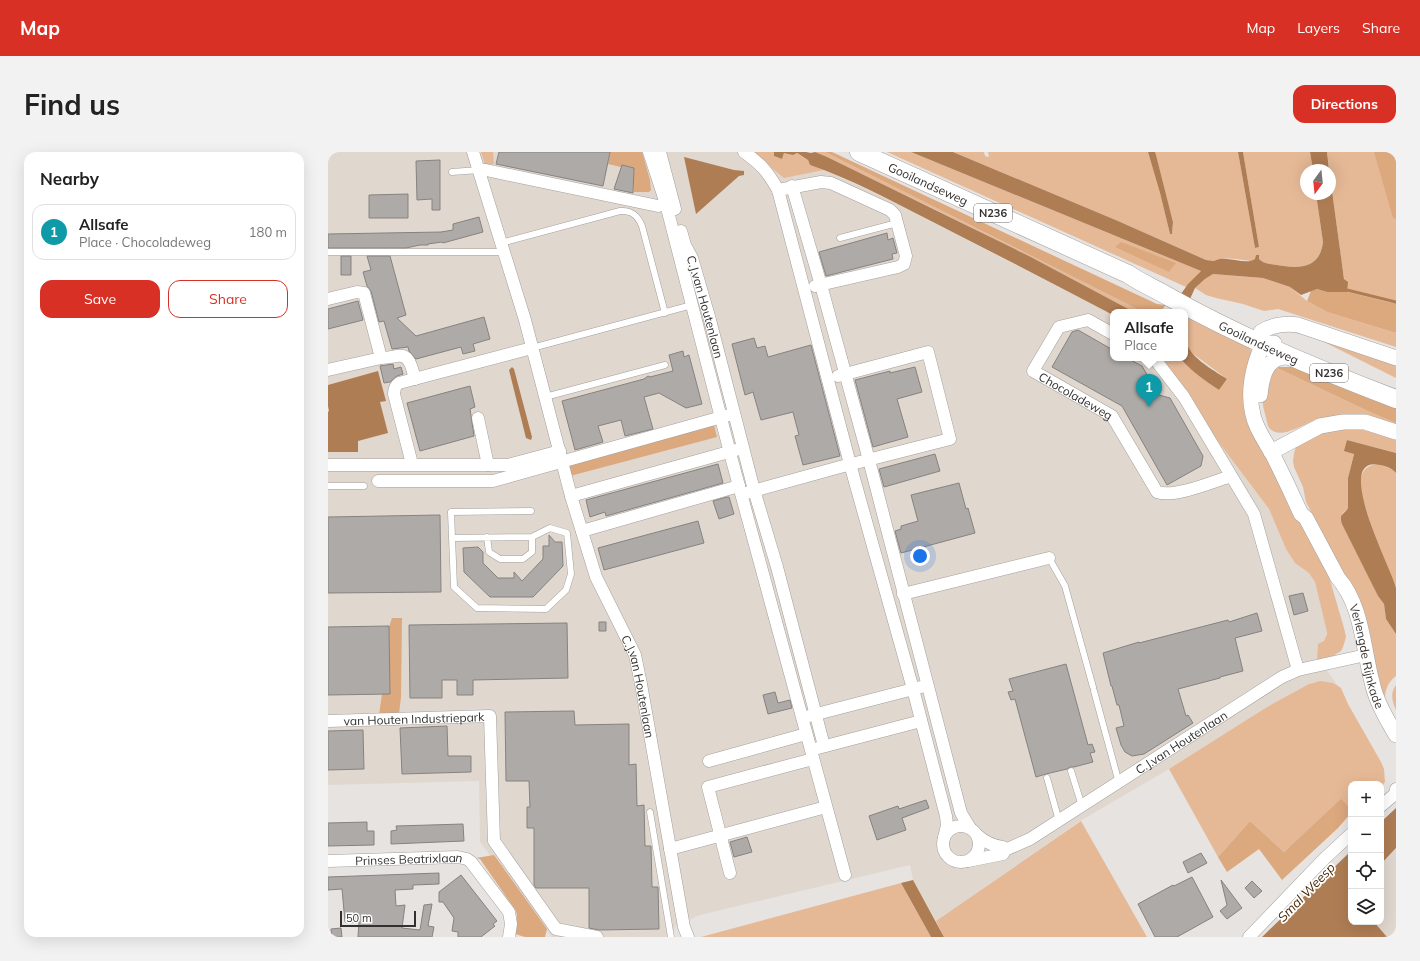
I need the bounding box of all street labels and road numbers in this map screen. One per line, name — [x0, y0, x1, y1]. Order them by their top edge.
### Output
street label: Gooilandseweg — [886, 159, 971, 208]
road number: N236 — [974, 204, 1012, 222]
street label: C.J.van Houtenlaan — [684, 254, 727, 360]
street label: Gooilandseweg — [1217, 317, 1301, 367]
road number: N236 — [1310, 364, 1348, 382]
street label: Chocoladeweg — [1036, 368, 1116, 422]
street label: Verlengde Rijnkade — [1347, 602, 1388, 711]
street label: C.J.van Houtenlaan — [619, 632, 658, 739]
street label: C.J.van Houtenlaan — [1132, 707, 1230, 777]
street label: van Houten Industriepark — [343, 709, 485, 728]
street label: Prinses Beatrixlaan — [355, 849, 464, 868]

